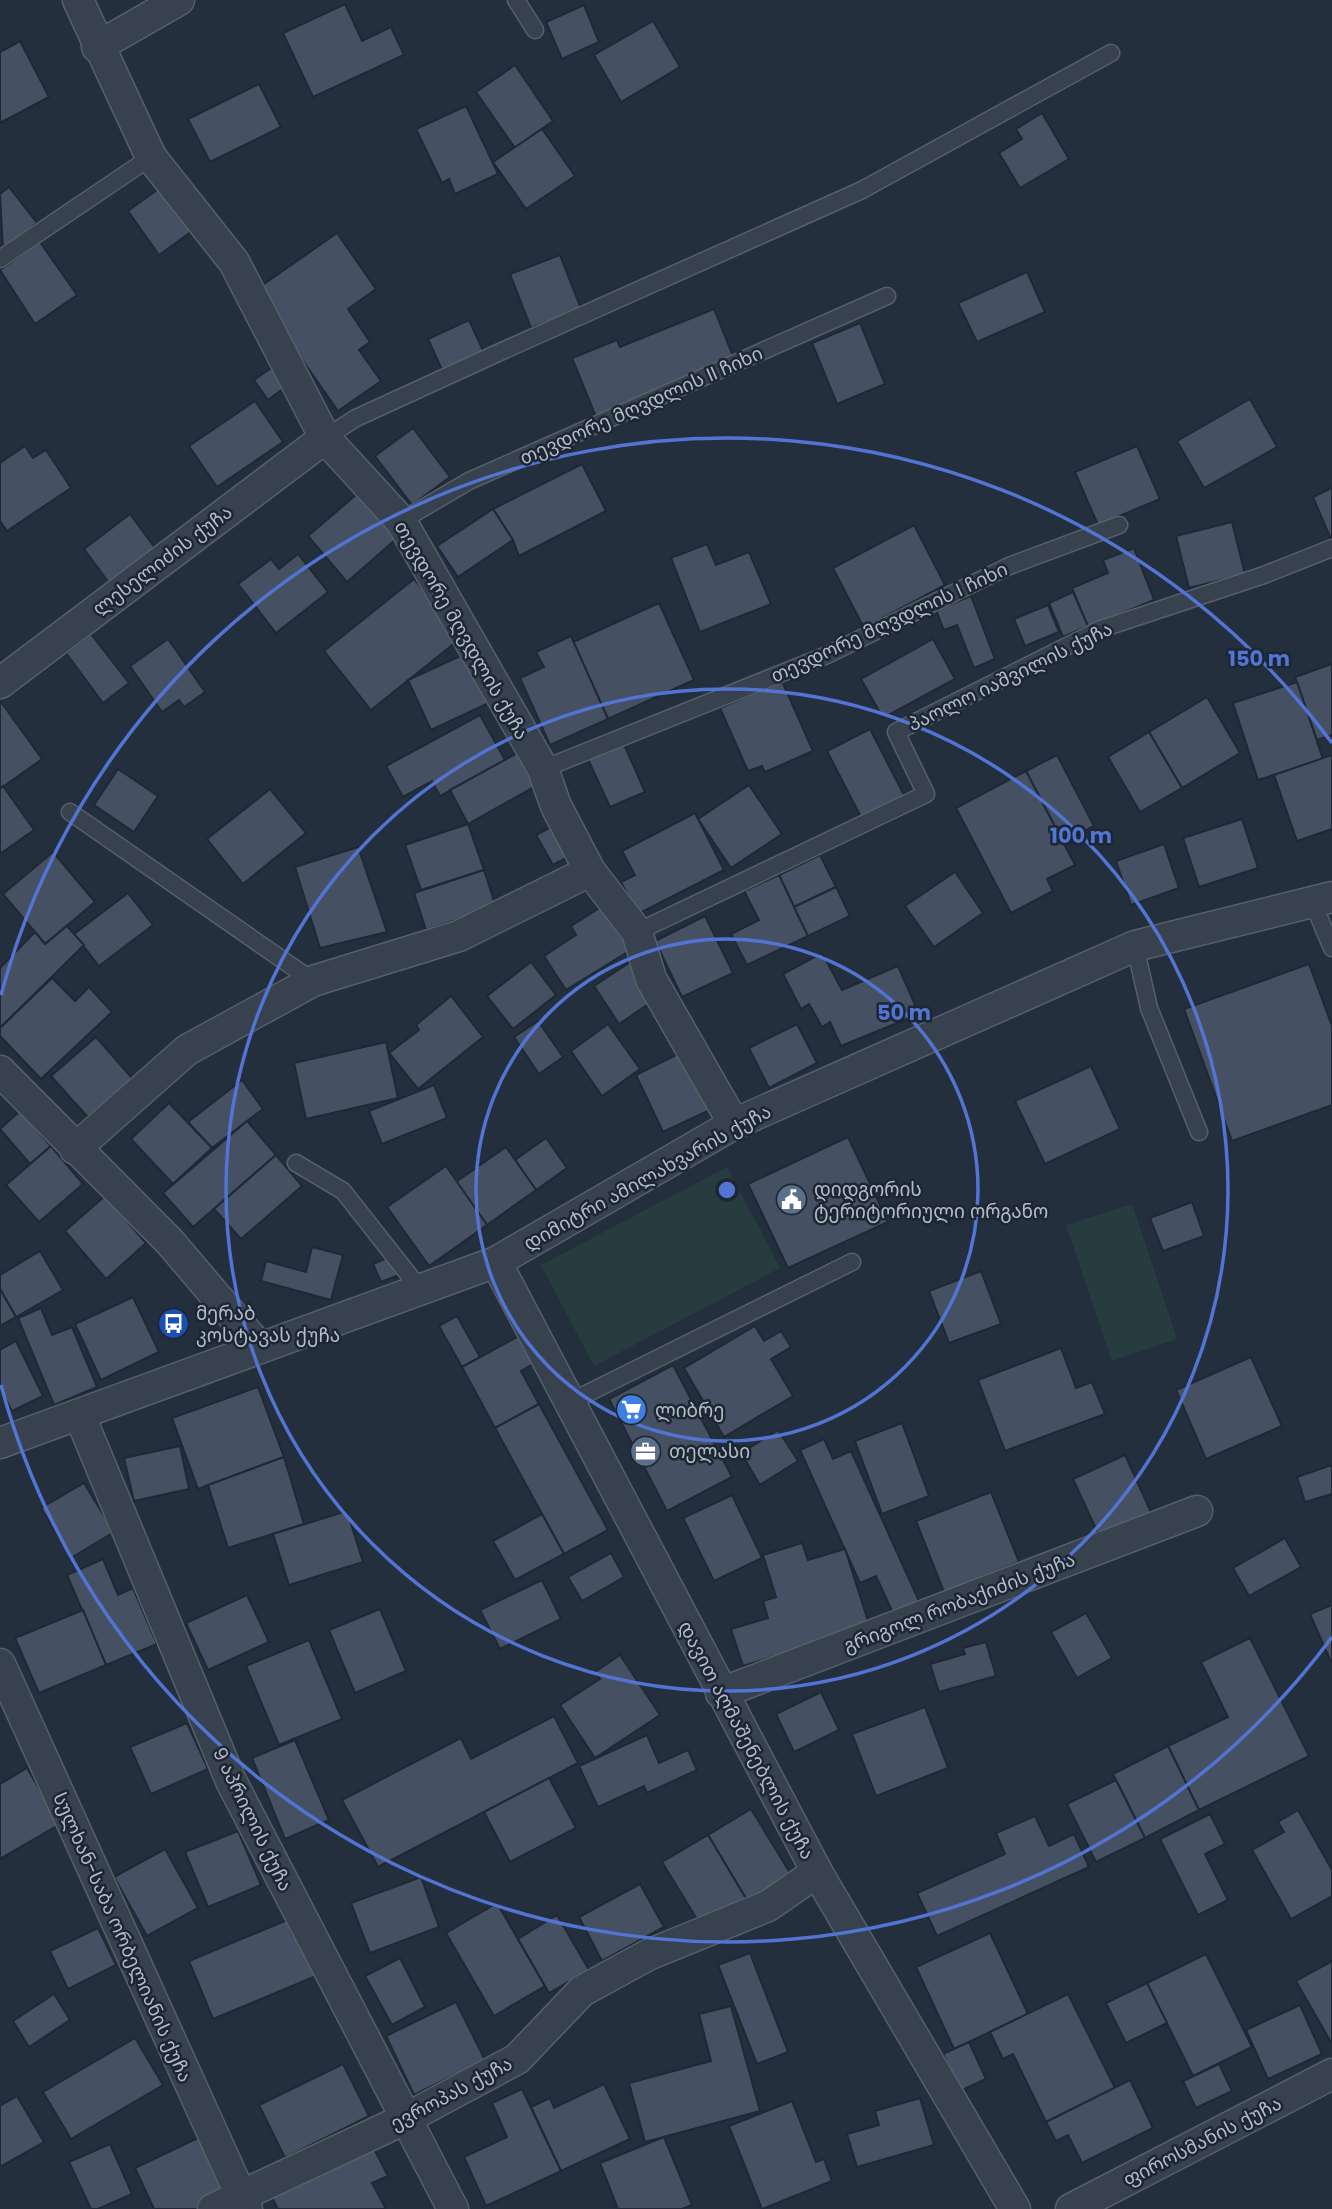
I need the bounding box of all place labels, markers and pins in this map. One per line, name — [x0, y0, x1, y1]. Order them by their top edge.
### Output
place label: დიდგორის ტერიტორიული ორგანო — [814, 1176, 1048, 1225]
centre of rings — [715, 1178, 739, 1202]
public building icon: დიდგორის ტერიტორიული ორგანო — [774, 1183, 808, 1217]
place label: მერაბ კოსტავას ქუჩა — [196, 1300, 340, 1349]
bus stop icon: მერაბ კოსტავას ქუჩა — [156, 1307, 190, 1341]
supermarket icon: ლიბრე — [615, 1393, 649, 1427]
place label: ლიბრე — [655, 1397, 724, 1424]
office icon: თელასი — [629, 1434, 663, 1468]
place label: თელასი — [669, 1438, 750, 1465]

